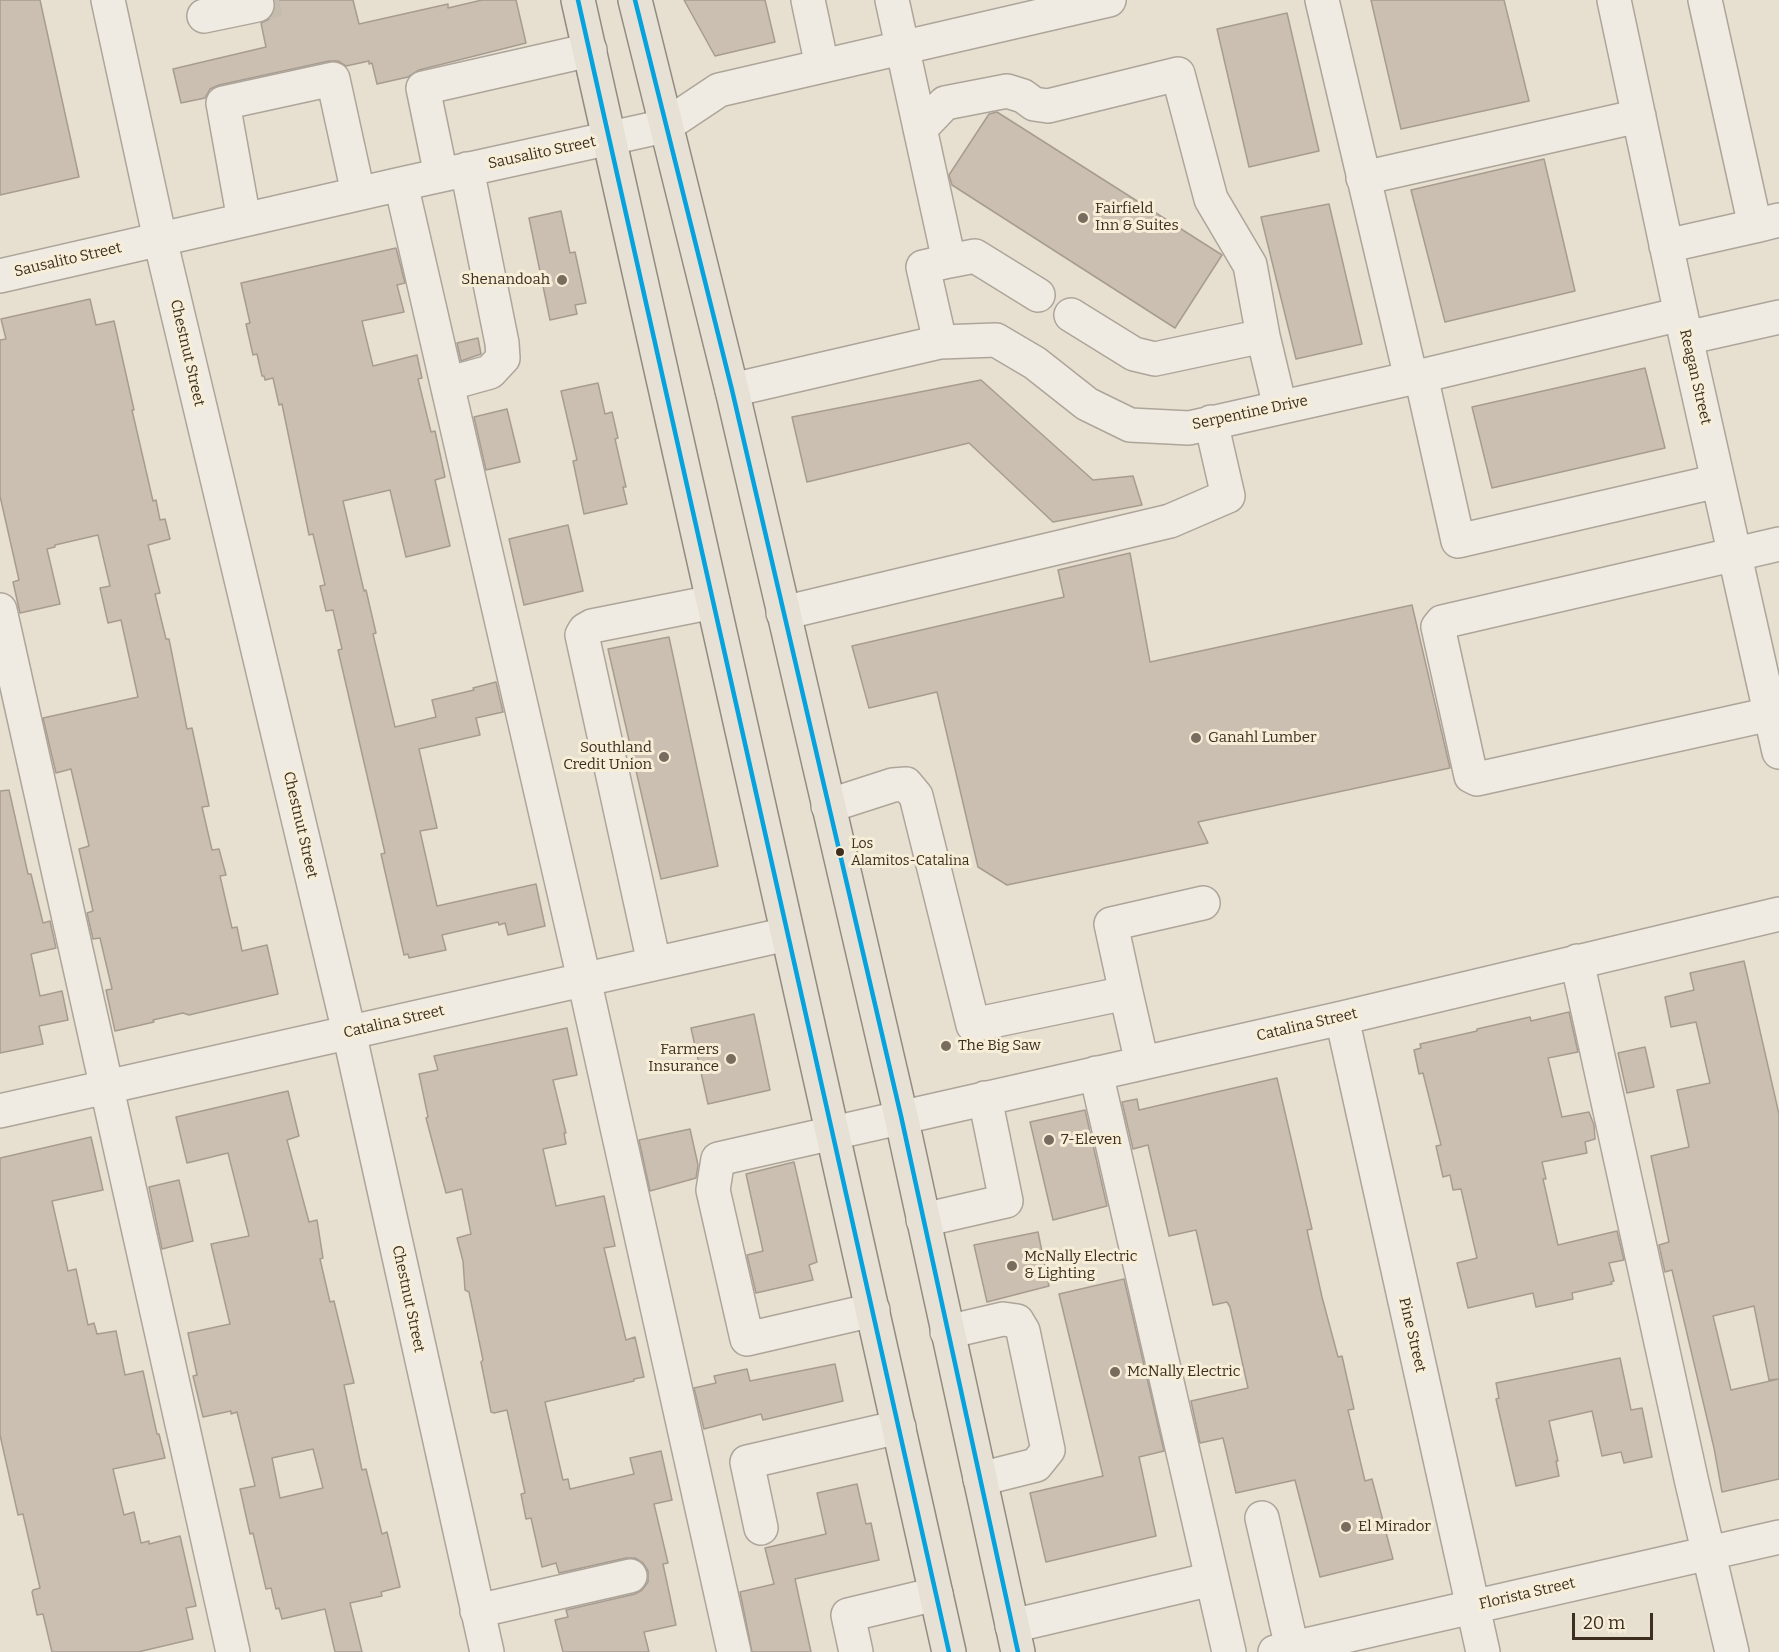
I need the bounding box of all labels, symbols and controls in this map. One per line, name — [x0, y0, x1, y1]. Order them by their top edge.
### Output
street label: Sausalito Street — [487, 133, 597, 173]
place label: Fairfield Inn & Suites — [1095, 200, 1179, 235]
marker: Fairfield Inn & Suites — [1076, 211, 1090, 225]
street label: Sausalito Street — [13, 239, 123, 281]
place label: Shenandoah — [461, 271, 550, 289]
marker: Shenandoah — [555, 273, 569, 287]
street label: Chestnut Street — [166, 298, 208, 408]
street label: Reagan Street — [1675, 328, 1715, 426]
street label: Serpentine Drive — [1191, 392, 1309, 434]
place label: Ganahl Lumber — [1208, 729, 1317, 747]
marker: Ganahl Lumber — [1189, 731, 1203, 745]
place label: Southland Credit Union — [563, 739, 652, 774]
marker: Southland Credit Union — [657, 750, 671, 764]
street label: Chestnut Street — [279, 770, 321, 880]
place label: Los Alamitos-Catalina — [851, 836, 970, 868]
marker: Los Alamitos-Catalina — [834, 846, 846, 858]
street label: Catalina Street — [342, 1002, 446, 1042]
street label: Catalina Street — [1255, 1005, 1359, 1045]
place label: The Big Saw — [958, 1037, 1041, 1055]
marker: The Big Saw — [939, 1039, 953, 1053]
place label: Farmers Insurance — [648, 1041, 719, 1076]
marker: Farmers Insurance — [724, 1052, 738, 1066]
place label: 7-Eleven — [1061, 1131, 1122, 1149]
marker: 7-Eleven — [1042, 1133, 1056, 1147]
street label: Chestnut Street — [388, 1244, 428, 1354]
place label: McNally Electric & Lighting — [1024, 1248, 1137, 1283]
marker: McNally Electric & Lighting — [1005, 1259, 1019, 1273]
street label: Pine Street — [1395, 1296, 1429, 1374]
place label: McNally Electric — [1127, 1363, 1240, 1381]
marker: McNally Electric — [1108, 1365, 1122, 1379]
place label: El Mirador — [1358, 1518, 1431, 1536]
marker: El Mirador — [1339, 1520, 1353, 1534]
street label: Florista Street — [1477, 1574, 1577, 1614]
scale bar — [1575, 1601, 1656, 1639]
text: 20 m — [1583, 1612, 1625, 1634]

